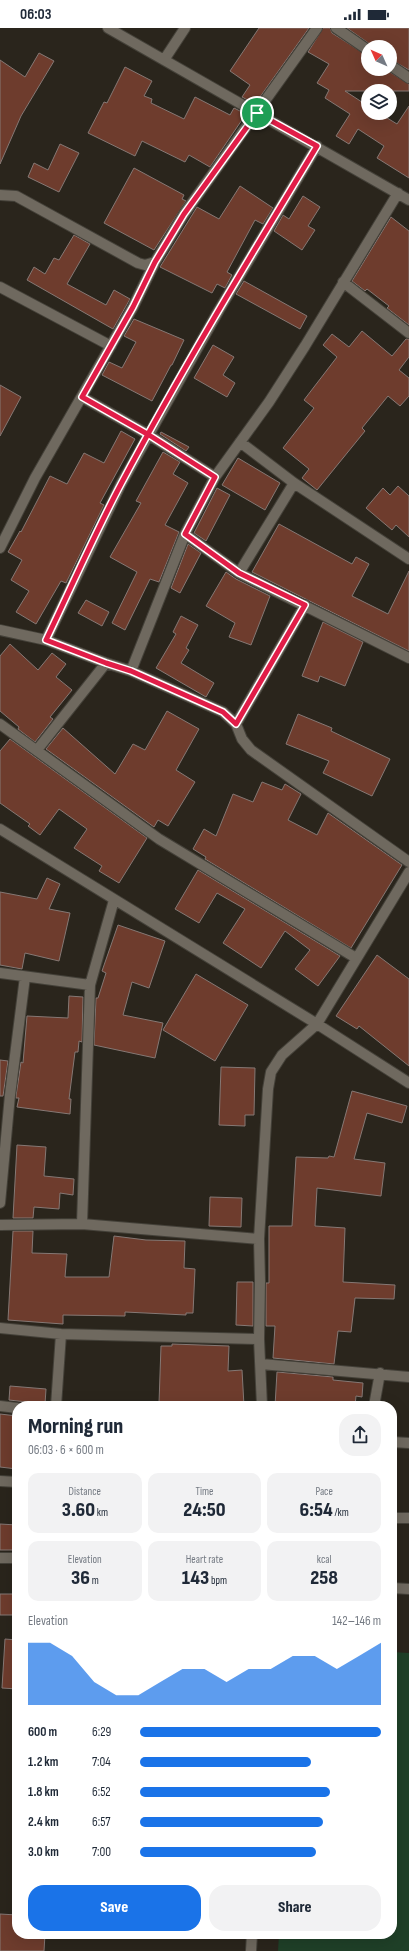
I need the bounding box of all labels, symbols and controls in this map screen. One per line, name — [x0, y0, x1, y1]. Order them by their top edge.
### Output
text: 06:03 — [20, 5, 51, 24]
north arrow — [361, 40, 397, 76]
map controls — [361, 40, 397, 120]
button: layers — [361, 84, 397, 120]
pin — [240, 96, 274, 130]
icon: arrive — [246, 102, 268, 124]
text: Morning run — [28, 1413, 123, 1440]
button: share — [339, 1414, 381, 1456]
text: 06:03 · 6 × 600 m — [28, 1442, 104, 1458]
text: Distance — [69, 1485, 101, 1498]
text: Time — [195, 1485, 213, 1498]
text: Pace — [315, 1485, 333, 1498]
text: 3.60 — [62, 1498, 95, 1522]
text: 24:50 — [183, 1498, 226, 1522]
text: 6:54 — [299, 1498, 333, 1522]
text: km — [95, 1506, 108, 1519]
text: /km — [333, 1506, 349, 1519]
text: Elevation — [68, 1553, 102, 1566]
text: Heart rate — [186, 1553, 223, 1566]
text: kcal — [317, 1553, 331, 1566]
text: 36 — [71, 1566, 90, 1590]
text: 143 — [182, 1566, 209, 1590]
text: 258 — [310, 1566, 338, 1590]
text: m — [90, 1574, 99, 1587]
text: bpm — [209, 1574, 227, 1587]
text: Elevation — [28, 1613, 68, 1629]
text: 142–146 m — [332, 1613, 381, 1629]
text: 600 m — [28, 1724, 57, 1740]
text: 6:29 — [92, 1724, 111, 1740]
text: 1.2 km — [28, 1754, 58, 1770]
text: 7:04 — [92, 1754, 111, 1770]
text: 1.8 km — [28, 1784, 59, 1800]
text: 6:52 — [92, 1784, 111, 1800]
text: 2.4 km — [28, 1814, 59, 1830]
text: 6:57 — [92, 1814, 111, 1830]
text: 3.0 km — [28, 1844, 59, 1860]
text: 7:00 — [92, 1844, 111, 1860]
button: Save — [28, 1885, 201, 1931]
button: Share — [209, 1885, 381, 1931]

